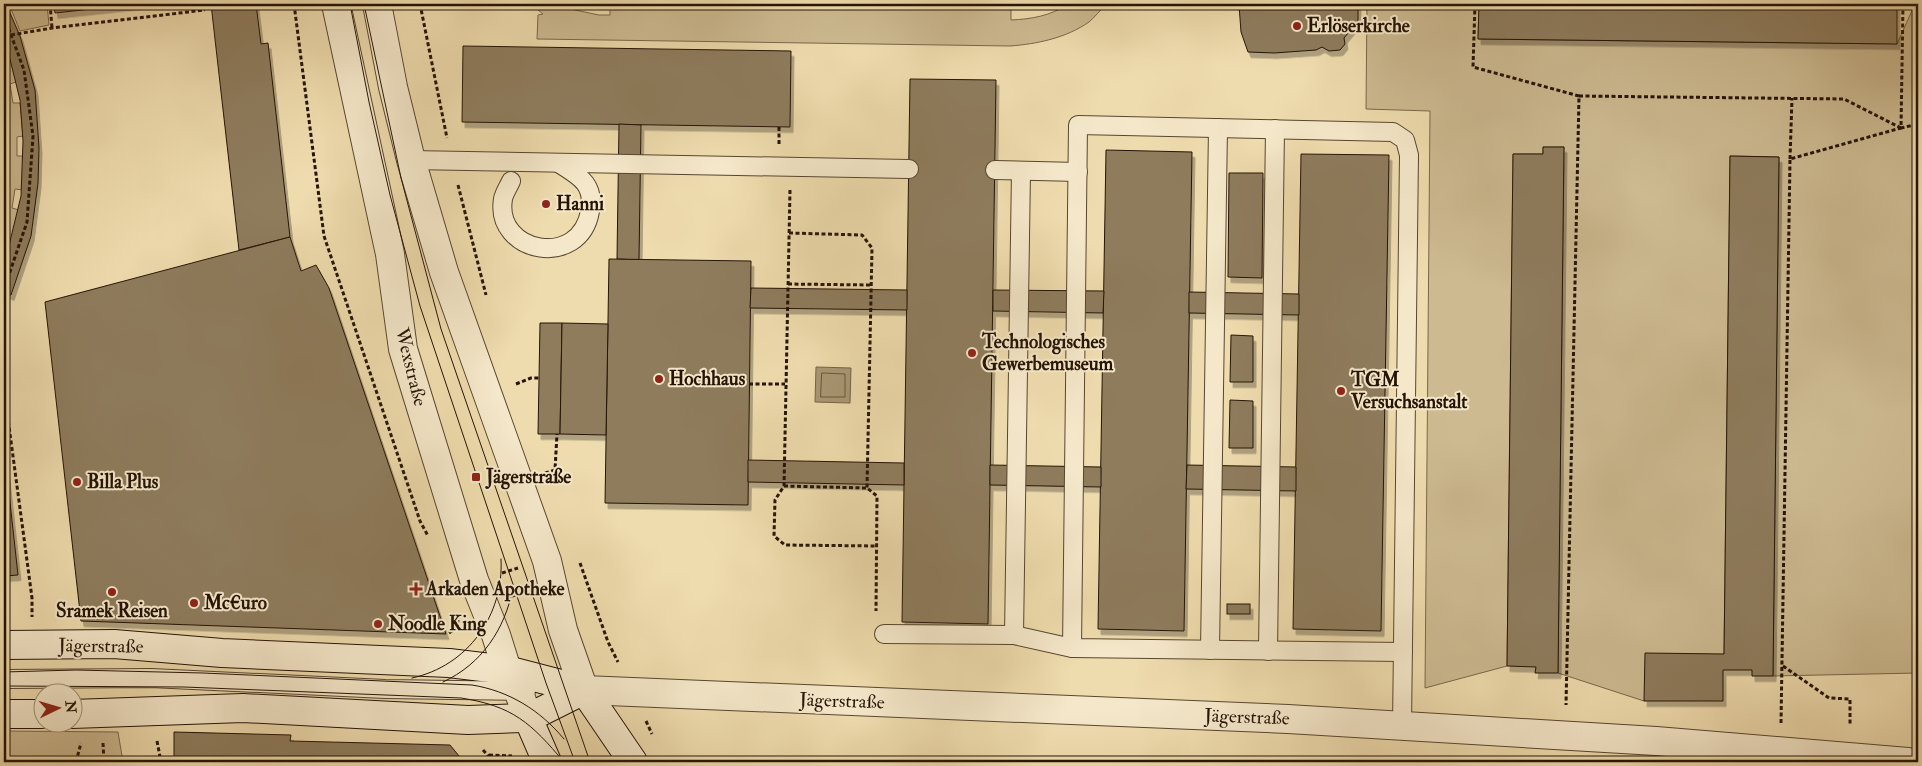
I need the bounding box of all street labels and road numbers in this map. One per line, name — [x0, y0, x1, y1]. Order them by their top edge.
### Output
street label: Wexstraße — [389, 324, 432, 409]
street label: Jägerstraße — [57, 633, 144, 659]
street label: Jägerstraße — [798, 687, 885, 714]
street label: Jägerstraße — [1203, 703, 1290, 730]

